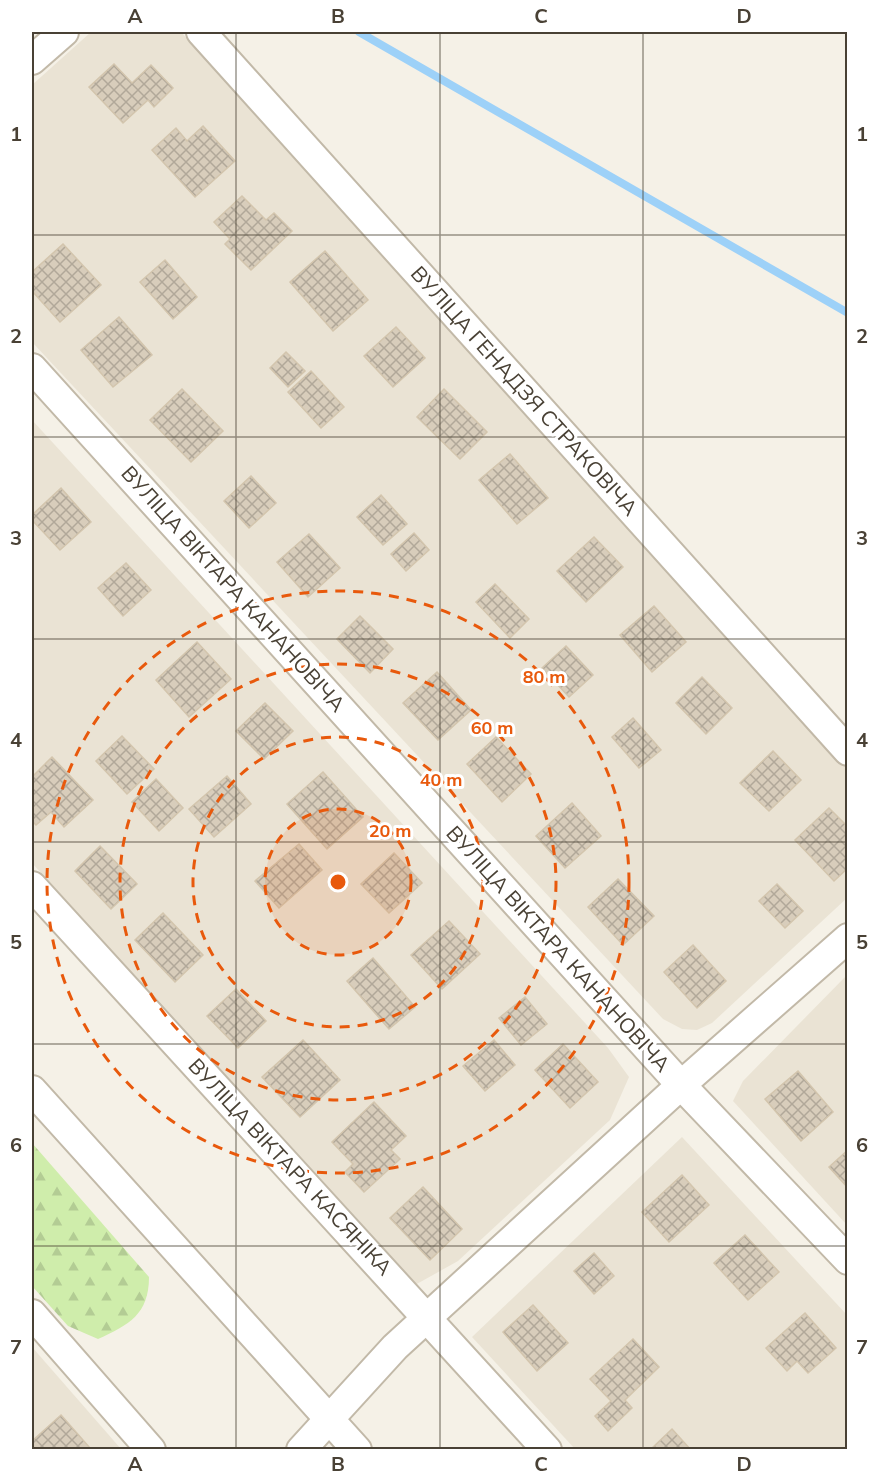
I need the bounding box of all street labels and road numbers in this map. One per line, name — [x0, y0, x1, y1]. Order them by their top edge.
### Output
street label: ВУЛІЦА ГЕНАДЗЯ СТРАКОВІЧА — [406, 260, 644, 521]
street label: ВУЛІЦА ВІКТАРА КАНАНОВІЧА — [116, 460, 352, 717]
street label: ВУЛІЦА ВІКТАРА КАНАНОВІЧА — [441, 820, 677, 1077]
street label: ВУЛІЦА ВІКТАРА КАСЯНІКА — [183, 1052, 399, 1281]

